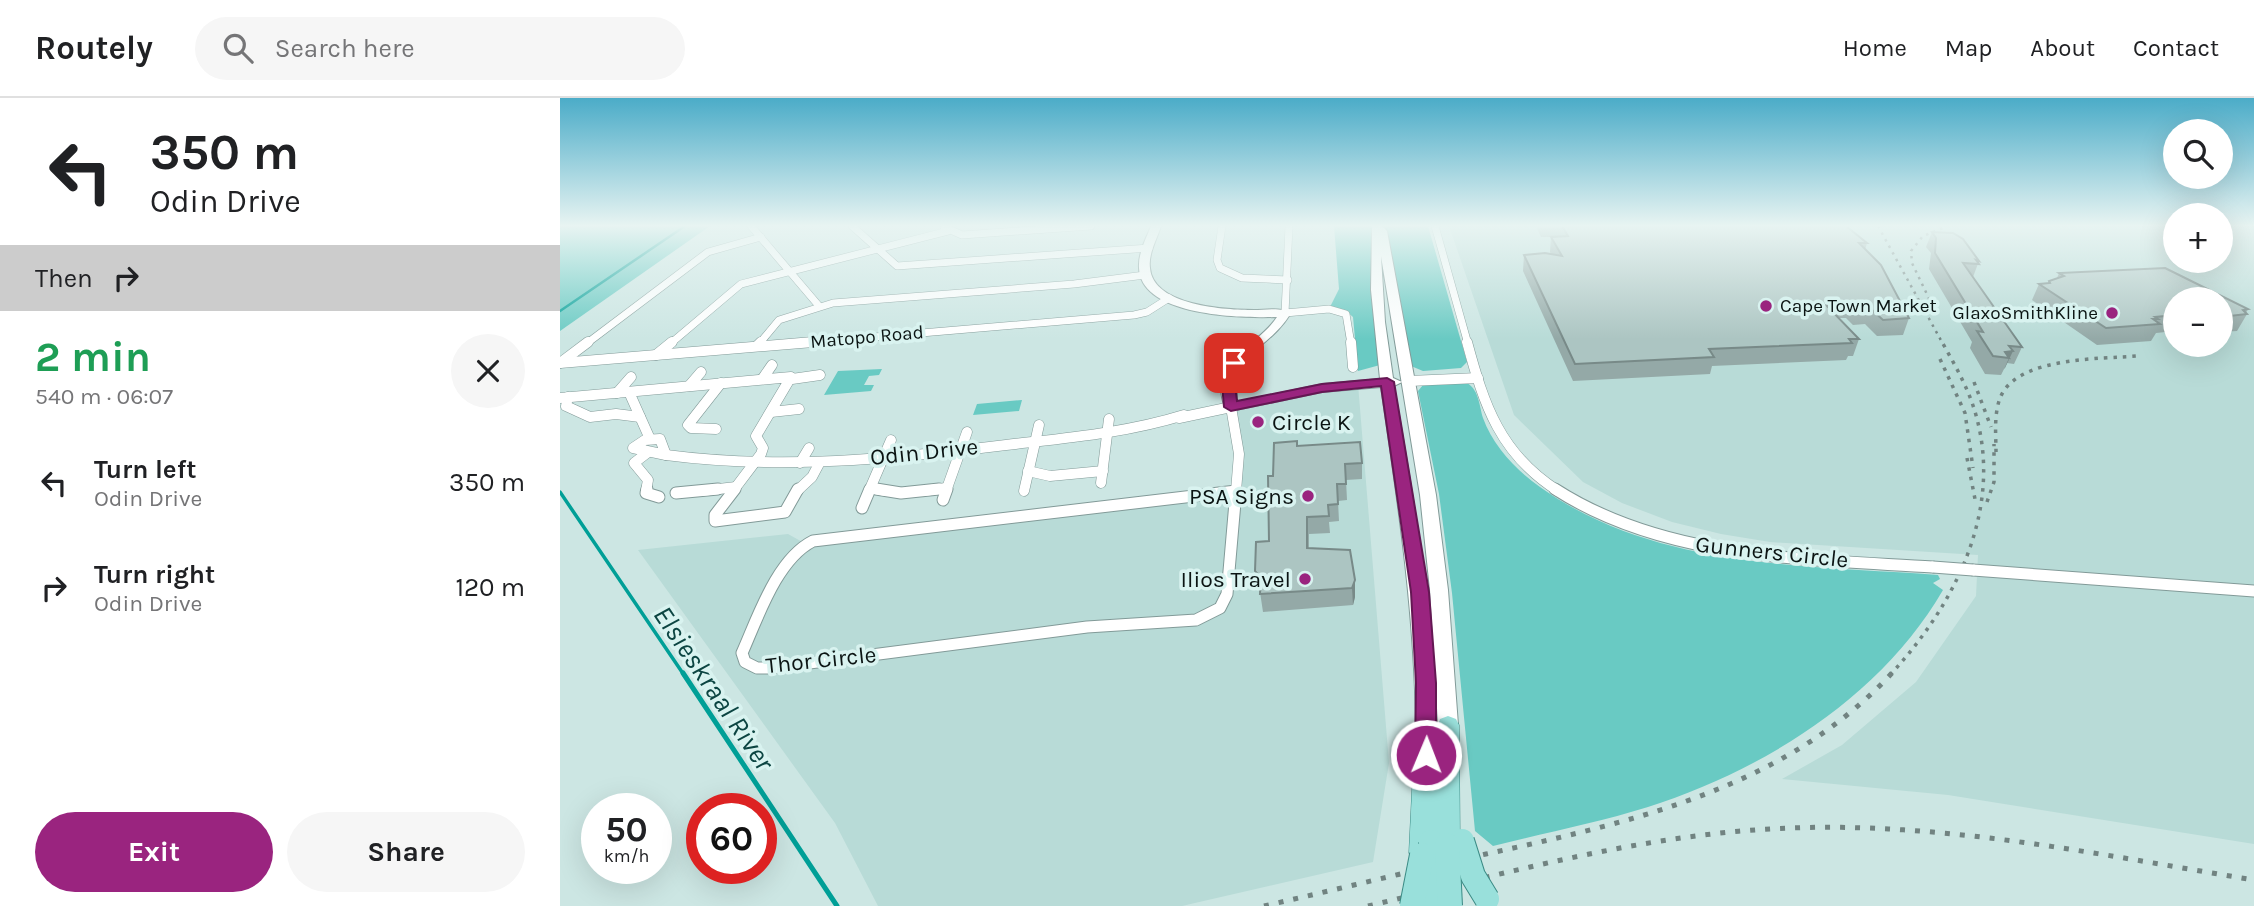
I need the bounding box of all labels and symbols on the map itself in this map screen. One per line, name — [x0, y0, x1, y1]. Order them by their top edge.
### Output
place label: Cape Town Market — [1780, 295, 1937, 317]
marker: Cape Town Market — [1758, 298, 1774, 314]
place label: GlaxoSmithKline — [1953, 302, 2098, 324]
marker: GlaxoSmithKline — [2104, 305, 2120, 321]
street label: Matopo Road — [809, 321, 925, 353]
pin — [1204, 333, 1264, 393]
place label: Circle K — [1272, 409, 1351, 436]
marker: Circle K — [1250, 414, 1266, 430]
street label: Odin Drive — [869, 433, 979, 471]
place label: PSA Signs — [1189, 483, 1294, 510]
marker: PSA Signs — [1300, 488, 1316, 504]
street label: Gunners Circle — [1694, 531, 1850, 573]
place label: Ilios Travel — [1181, 566, 1291, 593]
marker: Ilios Travel — [1297, 571, 1313, 587]
water label: Elsieskraal River — [647, 599, 782, 778]
street label: Thor Circle — [764, 641, 878, 679]
position arrow — [1389, 718, 1463, 792]
speed limit sign: 60 — [686, 793, 777, 884]

